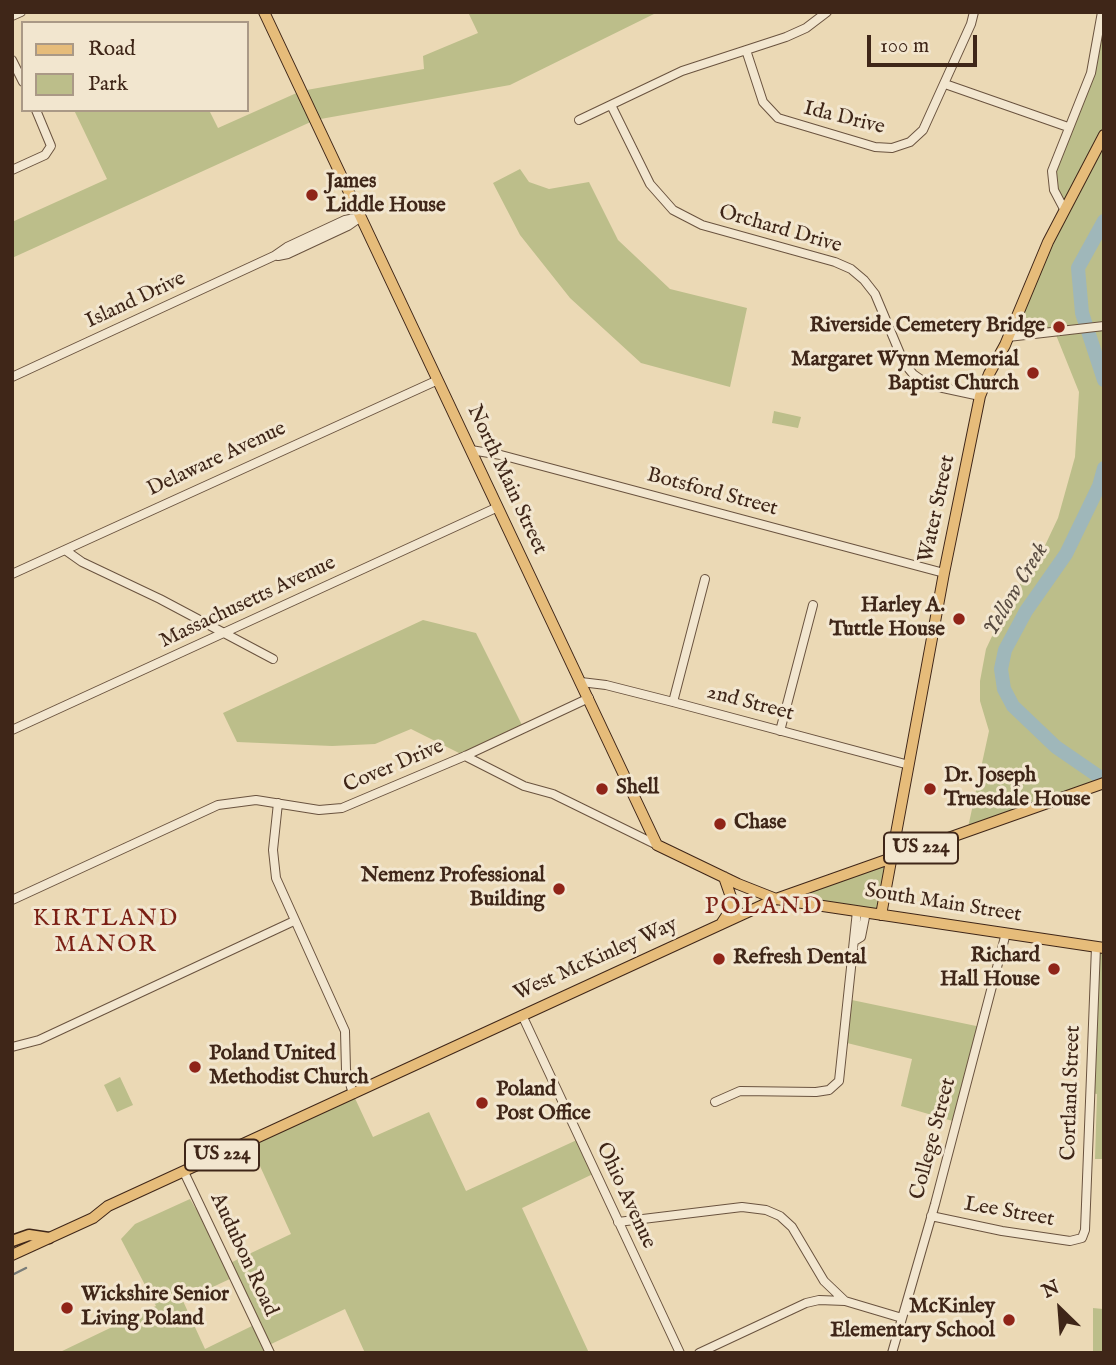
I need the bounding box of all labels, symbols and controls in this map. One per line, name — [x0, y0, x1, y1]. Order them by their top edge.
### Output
legend — [21, 21, 248, 112]
scale bar — [871, 21, 981, 65]
text: 100 m — [880, 33, 929, 60]
text: Road — [88, 36, 135, 63]
text: Park — [88, 71, 128, 98]
street label: Ida Drive — [801, 97, 887, 141]
place label: James Liddle House — [326, 170, 446, 220]
marker: James Liddle House — [304, 187, 320, 203]
street label: Orchard Drive — [716, 200, 844, 260]
street label: Island Drive — [82, 267, 190, 335]
place label: Riverside Cemetery Bridge — [809, 314, 1045, 340]
marker: Riverside Cemetery Bridge — [1051, 319, 1067, 335]
place label: Margaret Wynn Memorial Baptist Church — [791, 348, 1019, 398]
marker: Margaret Wynn Memorial Baptist Church — [1025, 365, 1041, 381]
street label: North Main Street — [460, 401, 552, 559]
street label: Delaware Avenue — [144, 417, 290, 503]
street label: Water Street — [914, 453, 962, 565]
street label: Botsford Street — [644, 463, 780, 523]
water label: Yellow Creek — [979, 539, 1055, 641]
street label: Massachusetts Avenue — [156, 551, 340, 655]
place label: Harley A. Tuttle House — [830, 594, 945, 644]
marker: Harley A. Tuttle House — [951, 611, 967, 627]
street label: 2nd Street — [704, 680, 796, 728]
street label: Cover Drive — [340, 735, 448, 799]
place label: Dr. Joseph Truesdale House — [944, 764, 1090, 814]
place label: Shell — [616, 776, 659, 802]
marker: Shell — [594, 781, 610, 797]
marker: Dr. Joseph Truesdale House — [922, 781, 938, 797]
place label: Chase — [734, 811, 786, 837]
marker: Chase — [712, 816, 728, 832]
road number: US 224 — [884, 832, 958, 863]
place label: Nemenz Professional Building — [361, 864, 545, 914]
street label: South Main Street — [863, 879, 1023, 929]
marker: Nemenz Professional Building — [551, 881, 567, 897]
district label: POLAND — [705, 894, 823, 922]
district label: KIRTLAND MANOR — [34, 906, 178, 960]
street label: West McKinley Way — [510, 913, 682, 1007]
place label: Richard Hall House — [940, 944, 1040, 994]
place label: Refresh Dental — [733, 946, 866, 972]
marker: Refresh Dental — [711, 951, 727, 967]
marker: Richard Hall House — [1046, 961, 1062, 977]
street label: Cortland Street — [1057, 1025, 1087, 1161]
place label: Poland United Methodist Church — [209, 1042, 369, 1092]
marker: Poland United Methodist Church — [187, 1059, 203, 1075]
street label: College Street — [906, 1075, 962, 1203]
place label: Poland Post Office — [496, 1078, 591, 1128]
marker: Poland Post Office — [474, 1095, 490, 1111]
street label: Ohio Avenue — [589, 1139, 661, 1253]
road number: US 224 — [185, 1140, 259, 1170]
street label: Audubon Road — [204, 1189, 282, 1321]
street label: Lee Street — [962, 1193, 1056, 1233]
north arrow — [1025, 1274, 1095, 1344]
text: N — [1039, 1276, 1064, 1304]
place label: Wickshire Senior Living Poland — [81, 1283, 229, 1333]
place label: McKinley Elementary School — [830, 1295, 995, 1345]
marker: Wickshire Senior Living Poland — [59, 1300, 75, 1316]
marker: McKinley Elementary School — [1001, 1312, 1017, 1328]

